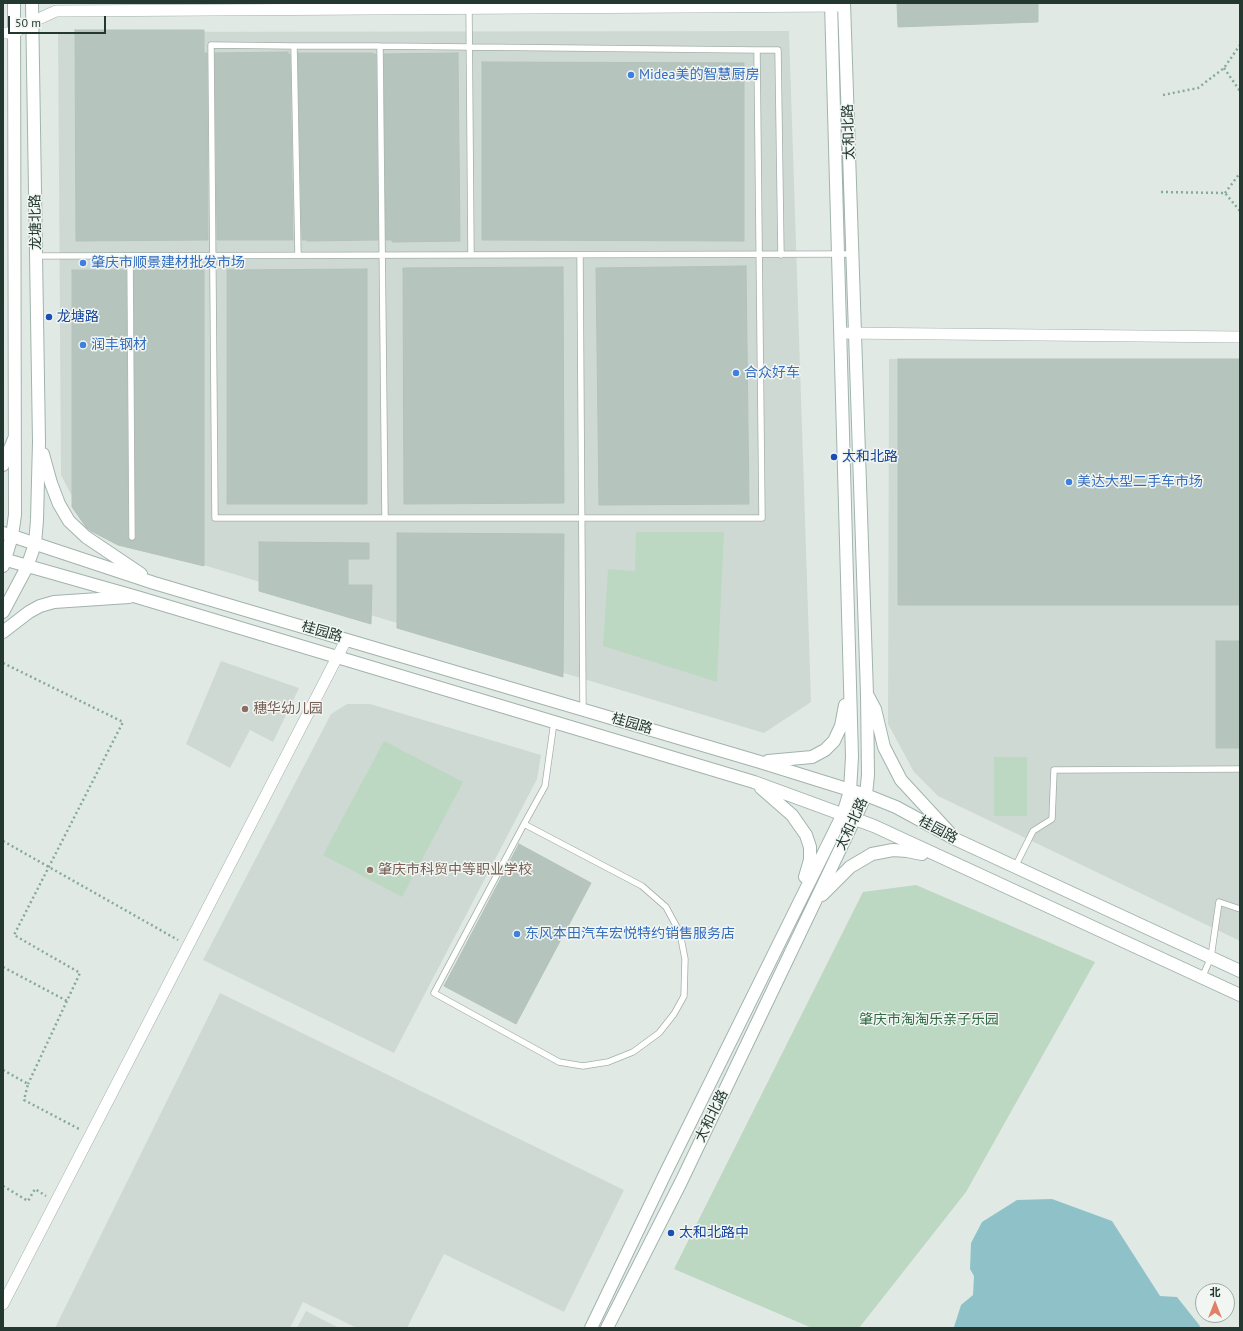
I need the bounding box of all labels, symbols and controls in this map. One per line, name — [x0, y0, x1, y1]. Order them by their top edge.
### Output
scale bar — [10, 8, 108, 34]
text: 50 m — [15, 15, 41, 30]
place label: Midea美的智慧厨房 — [639, 67, 759, 83]
marker: Midea美的智慧厨房 — [626, 70, 636, 80]
street label: 太和北路 — [840, 104, 858, 160]
street label: 龙塘北路 — [27, 194, 45, 250]
place label: 肇庆市顺景建材批发市场 — [91, 255, 245, 271]
marker: 肇庆市顺景建材批发市场 — [78, 258, 88, 268]
place label: 龙塘路 — [57, 309, 99, 325]
marker: 龙塘路 — [44, 312, 54, 322]
place label: 润丰钢材 — [91, 337, 147, 353]
marker: 润丰钢材 — [78, 340, 88, 350]
place label: 合众好车 — [744, 365, 800, 381]
marker: 合众好车 — [731, 368, 741, 378]
place label: 太和北路 — [842, 449, 898, 465]
marker: 太和北路 — [829, 452, 839, 462]
place label: 美达大型二手车市场 — [1077, 474, 1203, 490]
marker: 美达大型二手车市场 — [1064, 477, 1074, 487]
street label: 桂园路 — [299, 618, 345, 646]
place label: 穗华幼儿园 — [253, 701, 323, 717]
marker: 穗华幼儿园 — [240, 704, 250, 714]
street label: 桂园路 — [609, 710, 655, 738]
street label: 太和北路 — [833, 795, 871, 853]
street label: 桂园路 — [916, 813, 960, 847]
place label: 肇庆市科贸中等职业学校 — [378, 862, 532, 878]
marker: 肇庆市科贸中等职业学校 — [365, 865, 375, 875]
place label: 东风本田汽车宏悦特约销售服务店 — [525, 926, 735, 942]
marker: 东风本田汽车宏悦特约销售服务店 — [512, 929, 522, 939]
park label: 肇庆市淘淘乐亲子乐园 — [859, 1012, 999, 1028]
street label: 太和北路 — [692, 1087, 732, 1145]
place label: 太和北路中 — [679, 1225, 749, 1241]
marker: 太和北路中 — [666, 1228, 676, 1238]
north arrow — [1195, 1283, 1235, 1323]
text: 北 — [1210, 1285, 1221, 1299]

